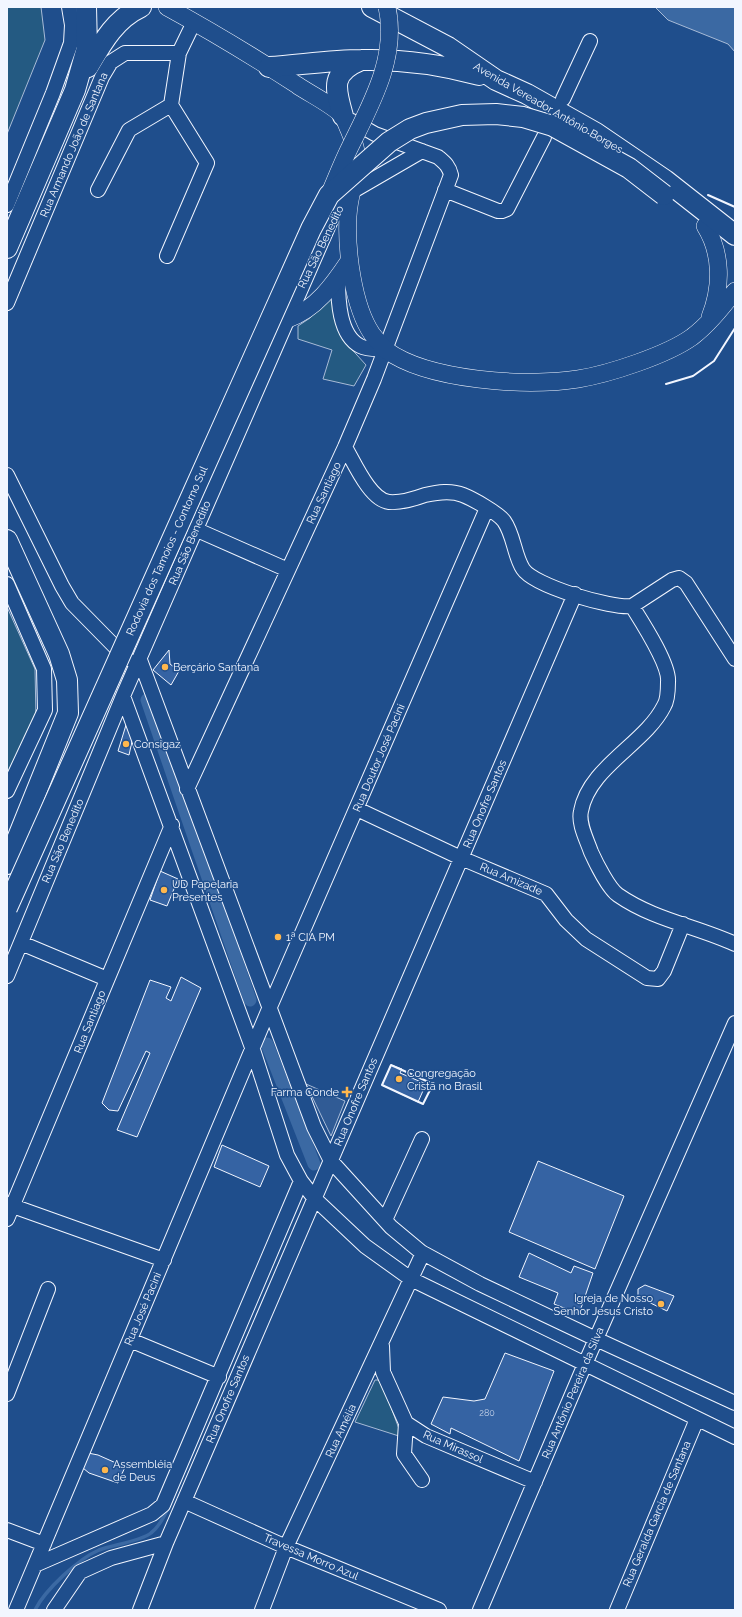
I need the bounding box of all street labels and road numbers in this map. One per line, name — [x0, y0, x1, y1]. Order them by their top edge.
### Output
street label: Avenida Vereador Antônio Borges — [471, 60, 625, 156]
street label: Rua Armando João de Santana — [38, 71, 110, 219]
street label: Rua São Benedito — [295, 203, 347, 291]
street label: Rua Santiago — [304, 460, 344, 526]
street label: Rodovia dos Tamoios - Contorno Sul — [124, 464, 210, 638]
street label: Rua São Benedito — [166, 498, 214, 587]
street label: Rua Doutor José Pacini — [350, 702, 408, 814]
street label: Rua Onofre Santos — [461, 758, 509, 850]
street label: Rua São Benedito — [39, 796, 87, 885]
street label: Rua Amizade — [478, 860, 545, 898]
street label: Rua Santiago — [71, 988, 109, 1055]
street label: Rua Onofre Santos — [332, 1056, 380, 1148]
street label: Rua José Pacini — [122, 1270, 164, 1348]
street label: Rua Antônio Pereira da Silva — [539, 1325, 607, 1461]
street label: Rua Onofre Santos — [204, 1353, 252, 1445]
street label: Rua Amélia — [323, 1402, 359, 1460]
street label: Rua Mirassol — [421, 1428, 485, 1466]
street label: Rua Geralda Garcia de Santana — [620, 1439, 694, 1589]
street label: Travessa Morro Azul — [262, 1531, 360, 1583]

